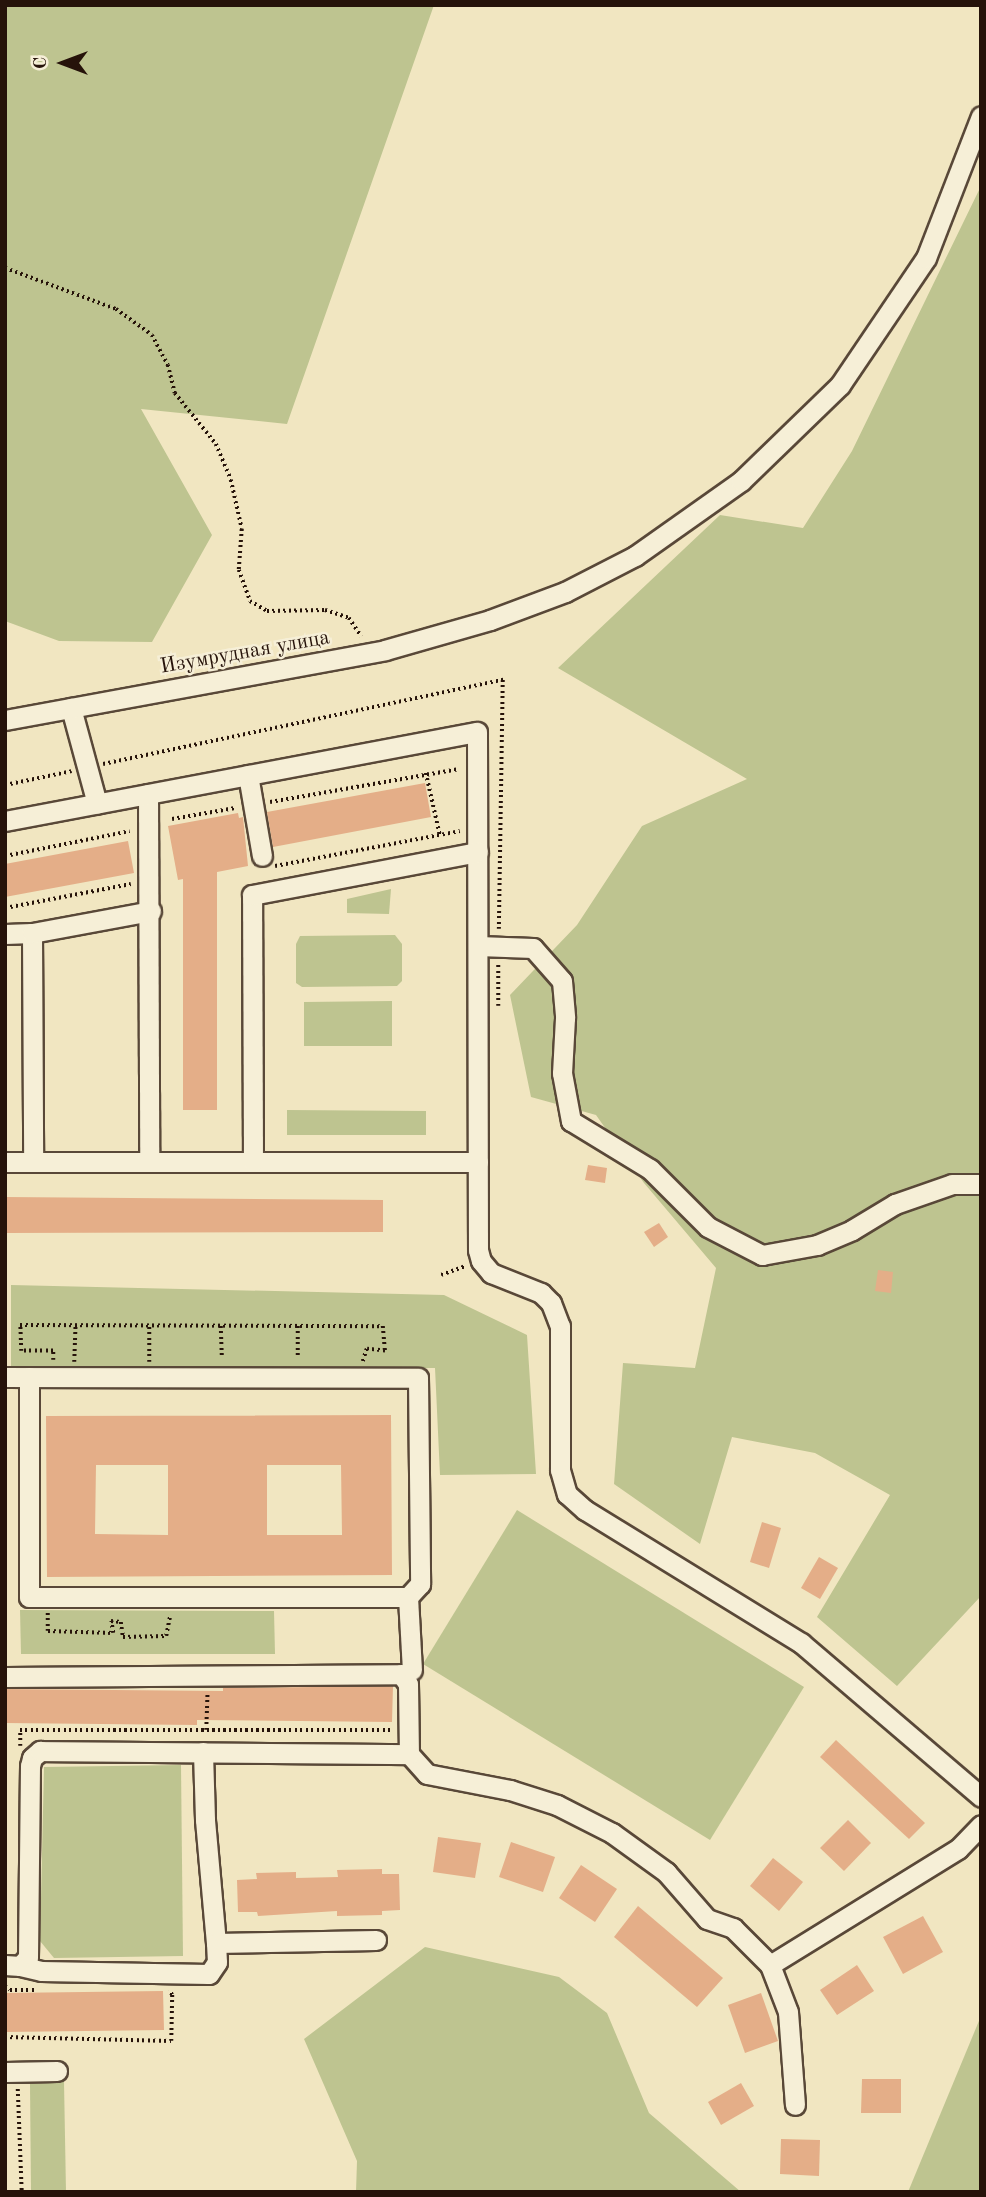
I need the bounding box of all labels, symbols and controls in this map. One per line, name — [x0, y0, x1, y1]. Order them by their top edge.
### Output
north arrow — [28, 28, 98, 98]
text: С — [32, 57, 51, 69]
street label: Изумрудная улица — [158, 626, 332, 680]

